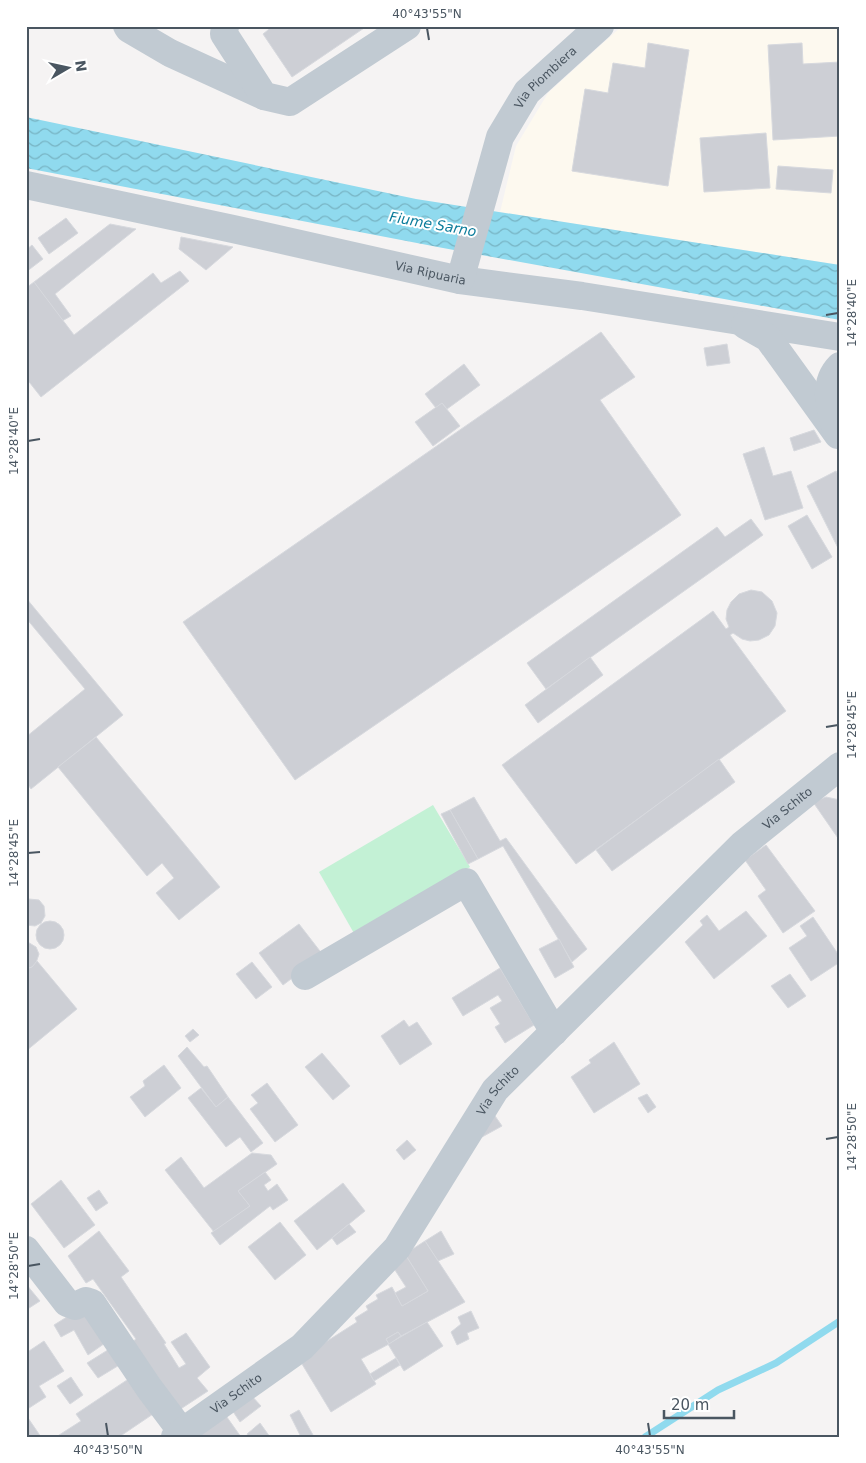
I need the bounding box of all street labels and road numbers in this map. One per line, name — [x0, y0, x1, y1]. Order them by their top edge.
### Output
street label: Via Piombiera — [512, 44, 579, 111]
street label: Via Ripuaria — [394, 259, 467, 288]
street label: Via Schito — [760, 784, 815, 833]
street label: Via Schito — [474, 1063, 522, 1118]
street label: Via Schito — [208, 1371, 265, 1417]

